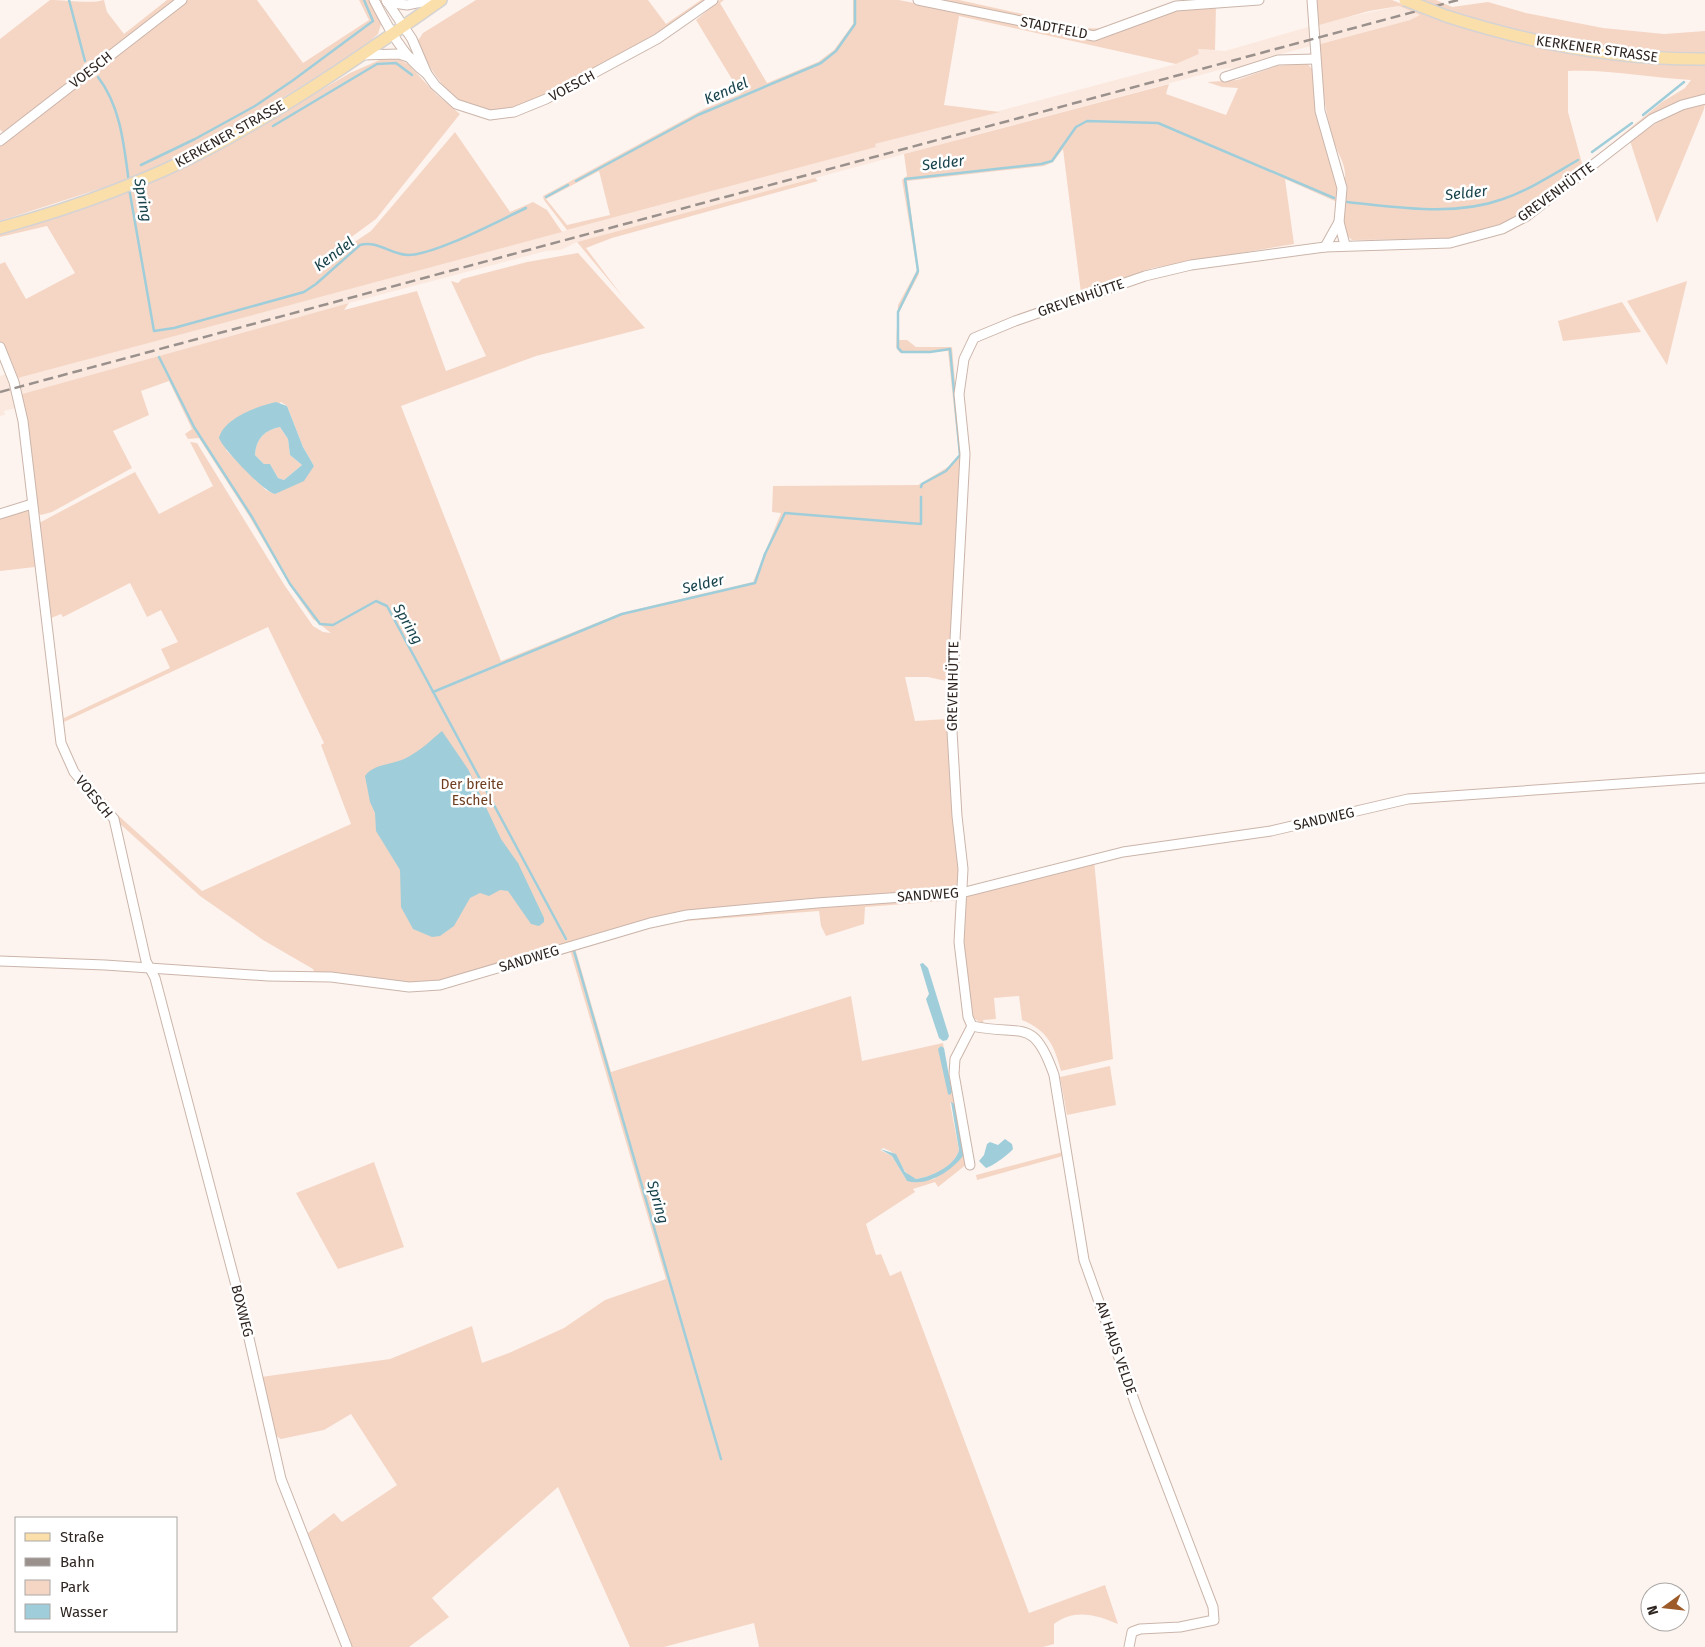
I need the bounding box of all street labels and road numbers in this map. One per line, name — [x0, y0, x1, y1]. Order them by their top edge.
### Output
street label: STADTFELD — [1019, 13, 1089, 43]
street label: KERKENER STRASSE — [1535, 32, 1659, 66]
street label: VOESCH — [66, 48, 116, 92]
street label: VOESCH — [546, 67, 598, 105]
street label: KERKENER STRASSE — [172, 97, 288, 171]
street label: GREVENHÜTTE — [1514, 158, 1598, 225]
street label: GREVENHÜTTE — [1035, 274, 1127, 321]
street label: GREVENHÜTTE — [943, 641, 962, 731]
street label: VOESCH — [72, 772, 116, 822]
street label: SANDWEG — [1292, 804, 1356, 834]
street label: SANDWEG — [897, 884, 959, 906]
street label: SANDWEG — [497, 942, 561, 976]
street label: BOXWEG — [227, 1283, 257, 1339]
street label: AN HAUS VELDE — [1092, 1299, 1140, 1397]

